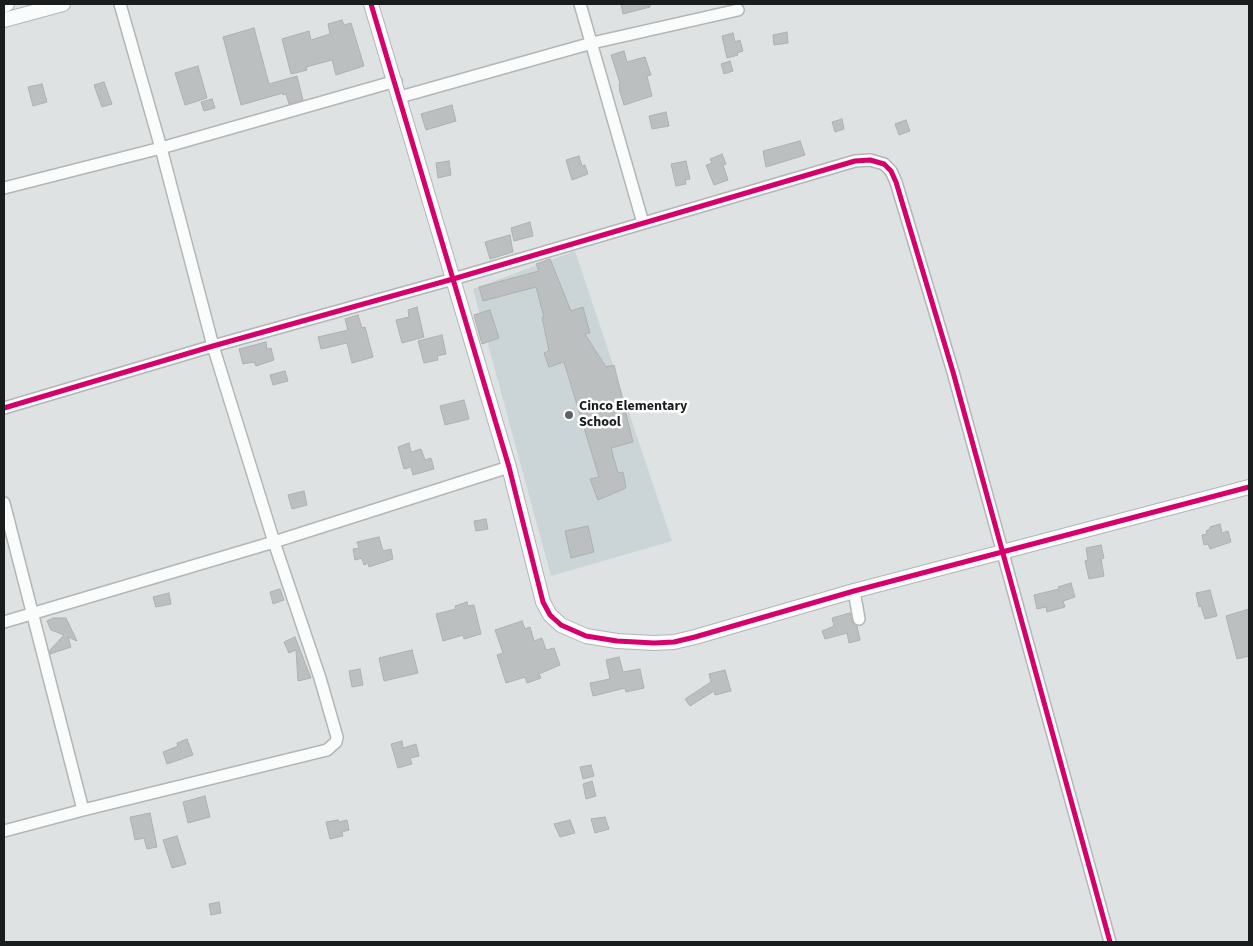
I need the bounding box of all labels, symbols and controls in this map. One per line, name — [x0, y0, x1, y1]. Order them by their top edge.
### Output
place label: Cinco Elementary School — [579, 399, 687, 432]
marker: Cinco Elementary School — [563, 409, 575, 421]

